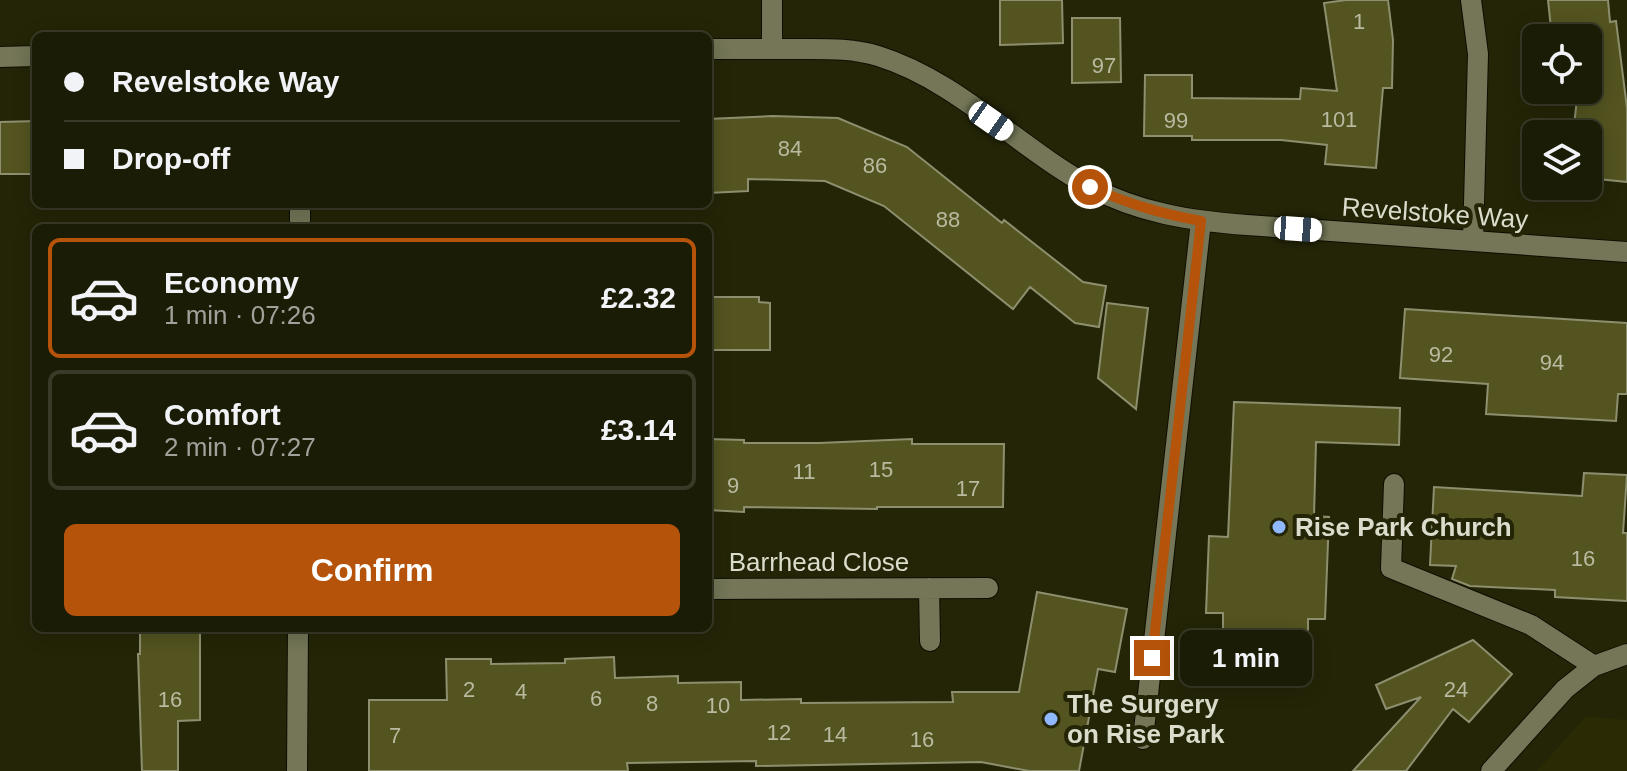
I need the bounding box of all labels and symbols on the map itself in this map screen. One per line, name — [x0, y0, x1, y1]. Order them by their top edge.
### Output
house number: 1 — [1353, 9, 1365, 34]
house number: 97 — [1092, 53, 1116, 78]
car — [964, 97, 1018, 145]
house number: 101 — [1321, 107, 1357, 132]
house number: 99 — [1164, 108, 1188, 133]
house number: 84 — [778, 136, 802, 161]
house number: 86 — [863, 153, 887, 178]
route start — [1072, 169, 1108, 205]
street label: Revelstoke Way — [1341, 192, 1529, 234]
house number: 88 — [936, 207, 960, 232]
car — [1273, 215, 1323, 243]
house number: 92 — [1429, 342, 1453, 367]
house number: 94 — [1540, 350, 1564, 375]
house number: 15 — [869, 457, 893, 482]
house number: 11 — [793, 459, 815, 484]
house number: 9 — [727, 473, 739, 498]
house number: 17 — [956, 476, 980, 501]
place label: Rise Park Church — [1295, 512, 1512, 542]
marker: Rise Park Church — [1270, 518, 1288, 536]
house number: 16 — [1571, 546, 1595, 571]
street label: Barrhead Close — [729, 547, 909, 577]
callout: 1 min — [1180, 630, 1312, 686]
route end — [1134, 640, 1170, 676]
house number: 2 — [463, 677, 475, 702]
house number: 24 — [1444, 677, 1468, 702]
house number: 4 — [515, 679, 527, 704]
house number: 6 — [590, 686, 602, 711]
house number: 16 — [158, 687, 182, 712]
place label: The Surgery on Rise Park — [1067, 689, 1225, 749]
house number: 8 — [646, 691, 658, 716]
house number: 10 — [706, 693, 730, 718]
marker: The Surgery on Rise Park — [1042, 710, 1060, 728]
house number: 12 — [767, 720, 791, 745]
house number: 14 — [823, 722, 847, 747]
house number: 7 — [389, 723, 401, 748]
house number: 16 — [910, 727, 934, 752]

